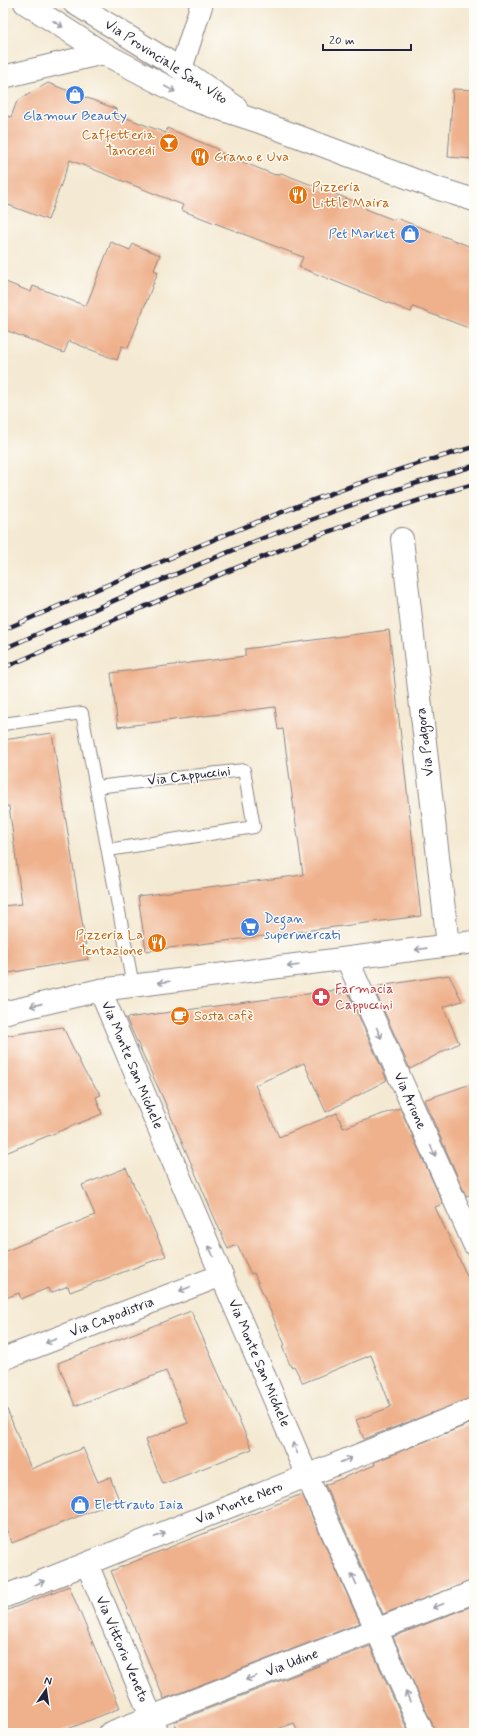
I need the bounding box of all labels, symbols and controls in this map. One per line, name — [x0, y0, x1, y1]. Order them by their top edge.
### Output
street label: Via Provinciale San Vito — [101, 16, 231, 108]
one-way arrow — [52, 20, 63, 28]
scale bar — [323, 26, 411, 52]
text: 20 m — [329, 33, 355, 49]
shop icon: Glamour Beauty — [64, 84, 86, 106]
one-way arrow — [164, 86, 176, 94]
place label: Glamour Beauty — [23, 107, 127, 125]
place label: Caffetteria Tancredi — [82, 126, 156, 160]
bar icon: Caffetteria Tancredi — [158, 132, 180, 154]
restaurant icon: Grano e Uva — [189, 146, 211, 168]
place label: Grano e Uva — [214, 148, 289, 166]
place label: Pizzeria Little Maira — [312, 178, 389, 212]
restaurant icon: Pizzeria Little Maira — [287, 184, 309, 206]
shop icon: Pet Market — [399, 223, 421, 245]
place label: Pet Market — [329, 225, 396, 243]
street label: Via Podgora — [412, 706, 439, 777]
street label: Via Cappuccini — [147, 762, 231, 790]
place label: Degan supermercati — [264, 910, 340, 944]
supermarket icon: Degan supermercati — [239, 916, 261, 938]
place label: Pizzeria La Tentazione — [75, 926, 143, 960]
restaurant icon: Pizzeria La Tentazione — [146, 932, 168, 954]
one-way arrow — [415, 945, 428, 952]
one-way arrow — [287, 962, 300, 969]
one-way arrow — [158, 978, 171, 986]
place label: Farmacia Cappuccini — [335, 980, 394, 1014]
pharmacy icon: Farmacia Cappuccini — [310, 986, 332, 1008]
street label: Via Monte San Michele — [97, 998, 167, 1132]
one-way arrow — [30, 1002, 43, 1009]
cafe icon: Sosta cafè — [169, 1005, 191, 1027]
place label: Sosta cafè — [194, 1007, 253, 1025]
one-way arrow — [376, 1026, 384, 1038]
street label: Via Arione — [389, 1070, 431, 1133]
one-way arrow — [429, 1145, 437, 1157]
one-way arrow — [207, 1245, 215, 1257]
one-way arrow — [180, 1285, 192, 1293]
street label: Via Capodistria — [67, 1293, 157, 1341]
street label: Via Monte San Michele — [224, 1296, 294, 1430]
one-way arrow — [45, 1337, 57, 1345]
one-way arrow — [291, 1442, 298, 1454]
one-way arrow — [339, 1456, 351, 1464]
street label: Via Monte Nero — [193, 1477, 285, 1529]
shop icon: Elettrauto Iaia — [69, 1494, 91, 1516]
place label: Elettrauto Iaia — [94, 1496, 184, 1514]
one-way arrow — [154, 1530, 166, 1538]
one-way arrow — [350, 1573, 357, 1585]
one-way arrow — [33, 1578, 45, 1586]
street label: Via Vittorio Veneto — [92, 1593, 152, 1705]
one-way arrow — [432, 1603, 444, 1611]
street label: Via Udine — [263, 1645, 321, 1681]
north arrow — [26, 1670, 66, 1710]
text: N — [43, 1674, 53, 1689]
one-way arrow — [246, 1675, 258, 1683]
one-way arrow — [403, 1692, 411, 1704]

